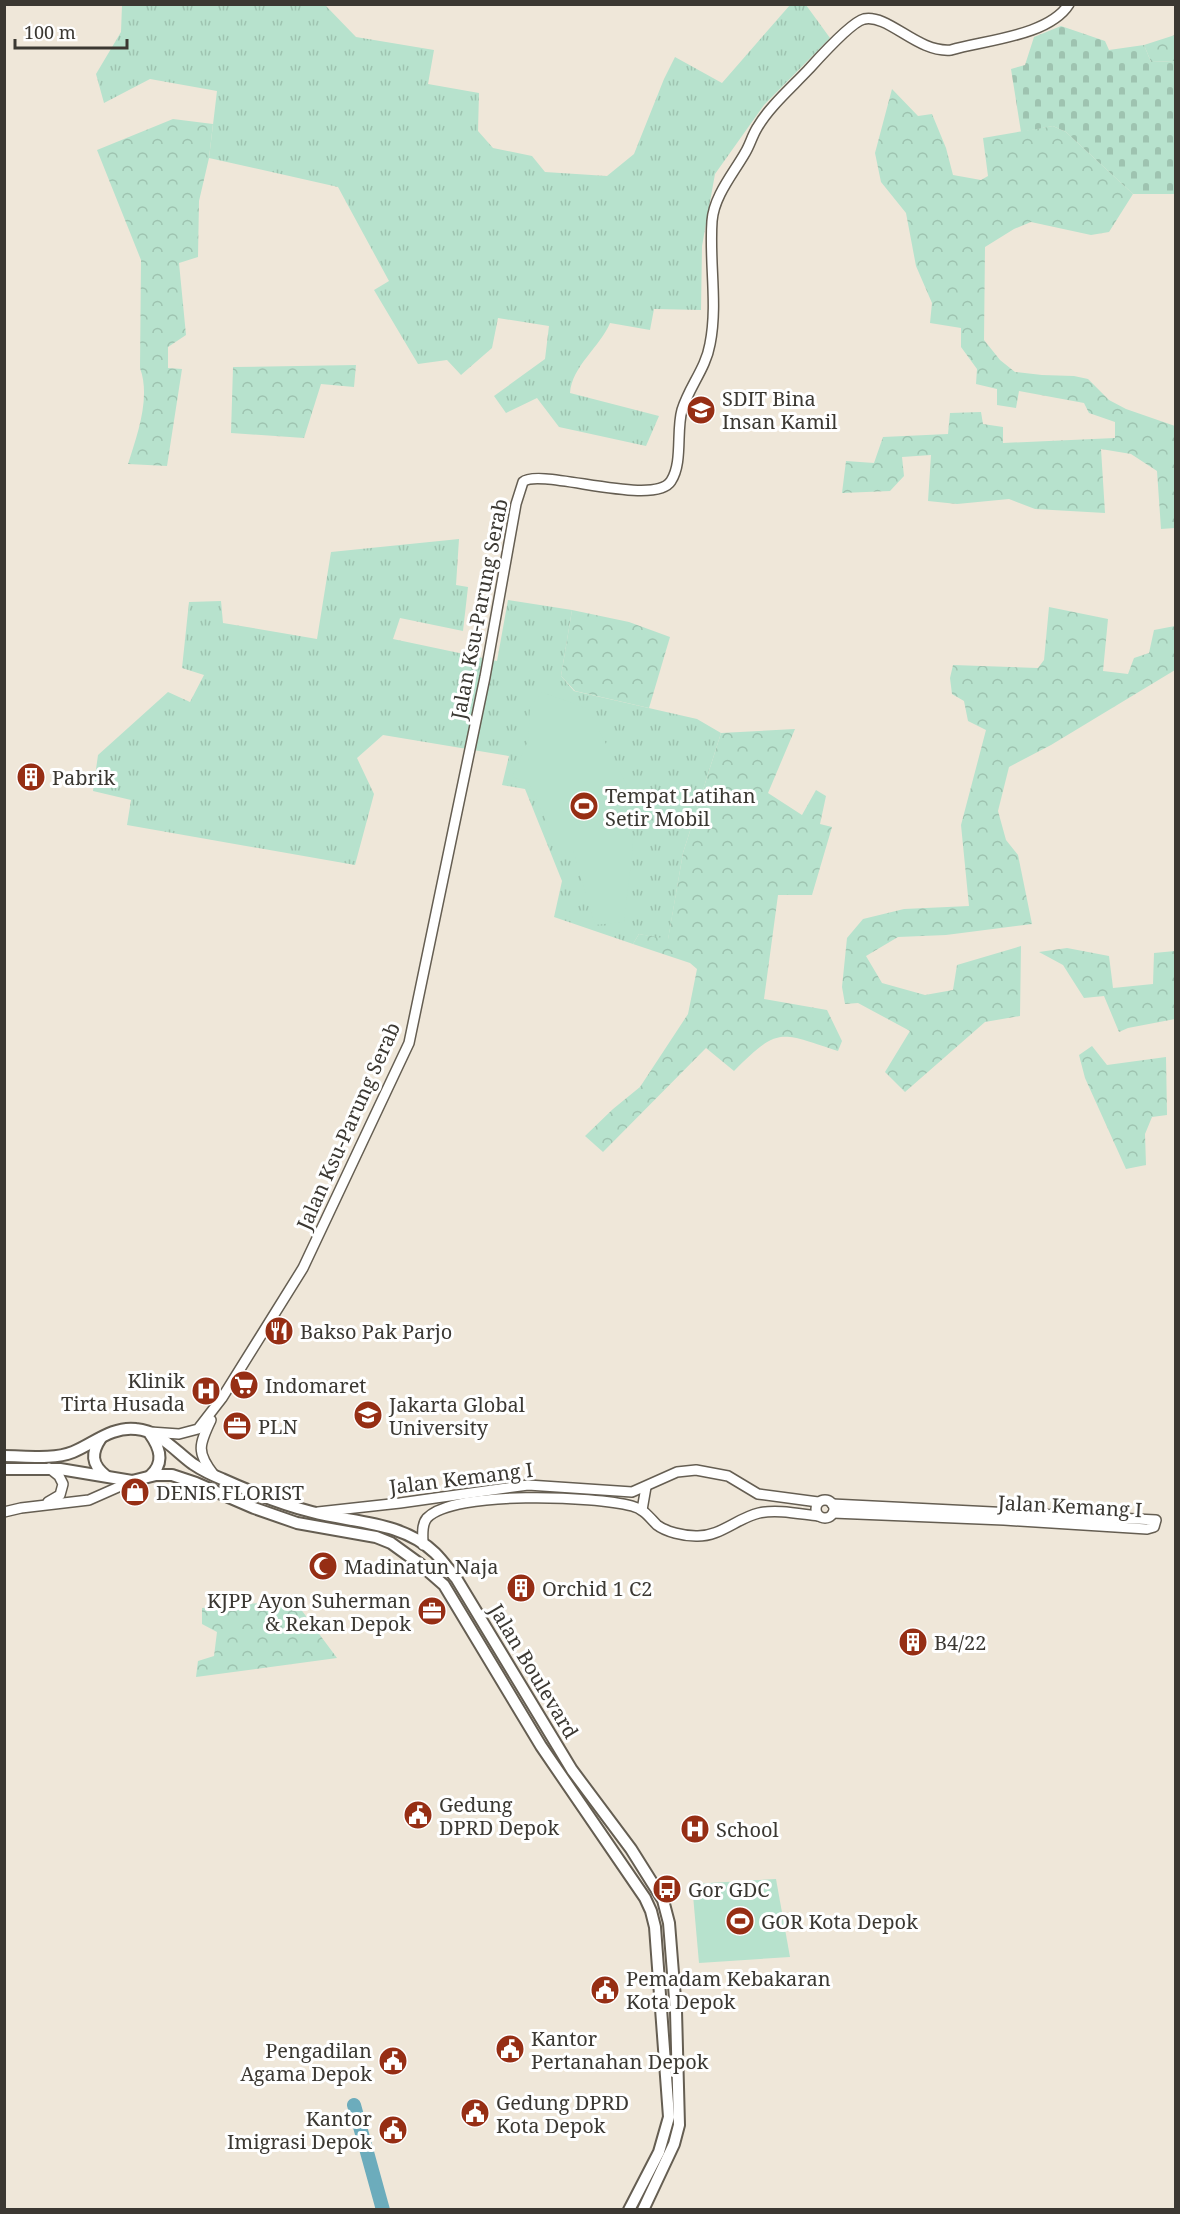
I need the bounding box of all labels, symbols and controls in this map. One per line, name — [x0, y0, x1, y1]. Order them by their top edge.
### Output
scale bar — [15, 12, 128, 50]
text: 100 m — [24, 20, 76, 44]
place label: SDIT Bina Insan Kamil — [722, 385, 837, 435]
school or university icon: SDIT Bina Insan Kamil — [685, 394, 717, 426]
street label: Jalan Ksu-Parung Serab — [444, 496, 514, 723]
building icon: Pabrik — [15, 761, 47, 793]
place label: Pabrik — [52, 764, 115, 791]
place label: Tempat Latihan Setir Mobil — [605, 782, 756, 832]
sports icon: Tempat Latihan Setir Mobil — [568, 790, 600, 822]
street label: Jalan Ksu-Parung Serab — [290, 1018, 406, 1235]
restaurant icon: Bakso Pak Parjo — [263, 1315, 295, 1347]
place label: Bakso Pak Parjo — [300, 1318, 452, 1345]
place label: Klinik Tirta Husada — [61, 1367, 185, 1417]
supermarket icon: Indomaret — [228, 1369, 260, 1401]
place label: Indomaret — [265, 1372, 366, 1399]
hospital icon: Klinik Tirta Husada — [190, 1375, 222, 1407]
place label: Jakarta Global University — [388, 1391, 525, 1441]
school or university icon: Jakarta Global University — [352, 1399, 384, 1431]
office icon: PLN — [221, 1410, 253, 1442]
place label: PLN — [258, 1413, 298, 1440]
street label: Jalan Kemang I — [387, 1456, 534, 1500]
shop icon: DENIS FLORIST — [119, 1476, 151, 1508]
place label: DENIS FLORIST — [156, 1479, 304, 1506]
street label: Jalan Kemang I — [996, 1489, 1143, 1523]
mosque icon: Madinatun Naja — [307, 1550, 339, 1582]
place label: Madinatun Naja — [344, 1553, 498, 1580]
building icon: Orchid 1 C2 — [505, 1572, 537, 1604]
place label: Orchid 1 C2 — [542, 1575, 653, 1602]
place label: KJPP Ayon Suherman & Rekan Depok — [207, 1587, 411, 1637]
office icon: KJPP Ayon Suherman & Rekan Depok — [416, 1595, 448, 1627]
street label: Jalan Boulevard — [483, 1598, 585, 1743]
building icon: B4/22 — [897, 1626, 929, 1658]
place label: B4/22 — [934, 1629, 986, 1656]
place label: Gedung DPRD Depok — [439, 1791, 560, 1841]
public building icon: Gedung DPRD Depok — [402, 1799, 434, 1831]
hospital icon: School — [679, 1813, 711, 1845]
place label: School — [716, 1816, 779, 1843]
bus stop icon: Gor GDC — [651, 1873, 683, 1905]
place label: Gor GDC — [688, 1876, 770, 1903]
sports icon: GOR Kota Depok — [724, 1905, 756, 1937]
place label: GOR Kota Depok — [761, 1908, 918, 1935]
place label: Pemadam Kebakaran Kota Depok — [626, 1965, 831, 2015]
public building icon: Pemadam Kebakaran Kota Depok — [589, 1974, 621, 2006]
place label: Kantor Pertanahan Depok — [531, 2025, 709, 2075]
public building icon: Kantor Pertanahan Depok — [494, 2033, 526, 2065]
place label: Pengadilan Agama Depok — [240, 2037, 372, 2087]
public building icon: Pengadilan Agama Depok — [377, 2045, 409, 2077]
place label: Gedung DPRD Kota Depok — [496, 2089, 629, 2139]
public building icon: Gedung DPRD Kota Depok — [459, 2097, 491, 2129]
place label: Kantor Imigrasi Depok — [227, 2105, 373, 2155]
public building icon: Kantor Imigrasi Depok — [377, 2114, 409, 2146]

